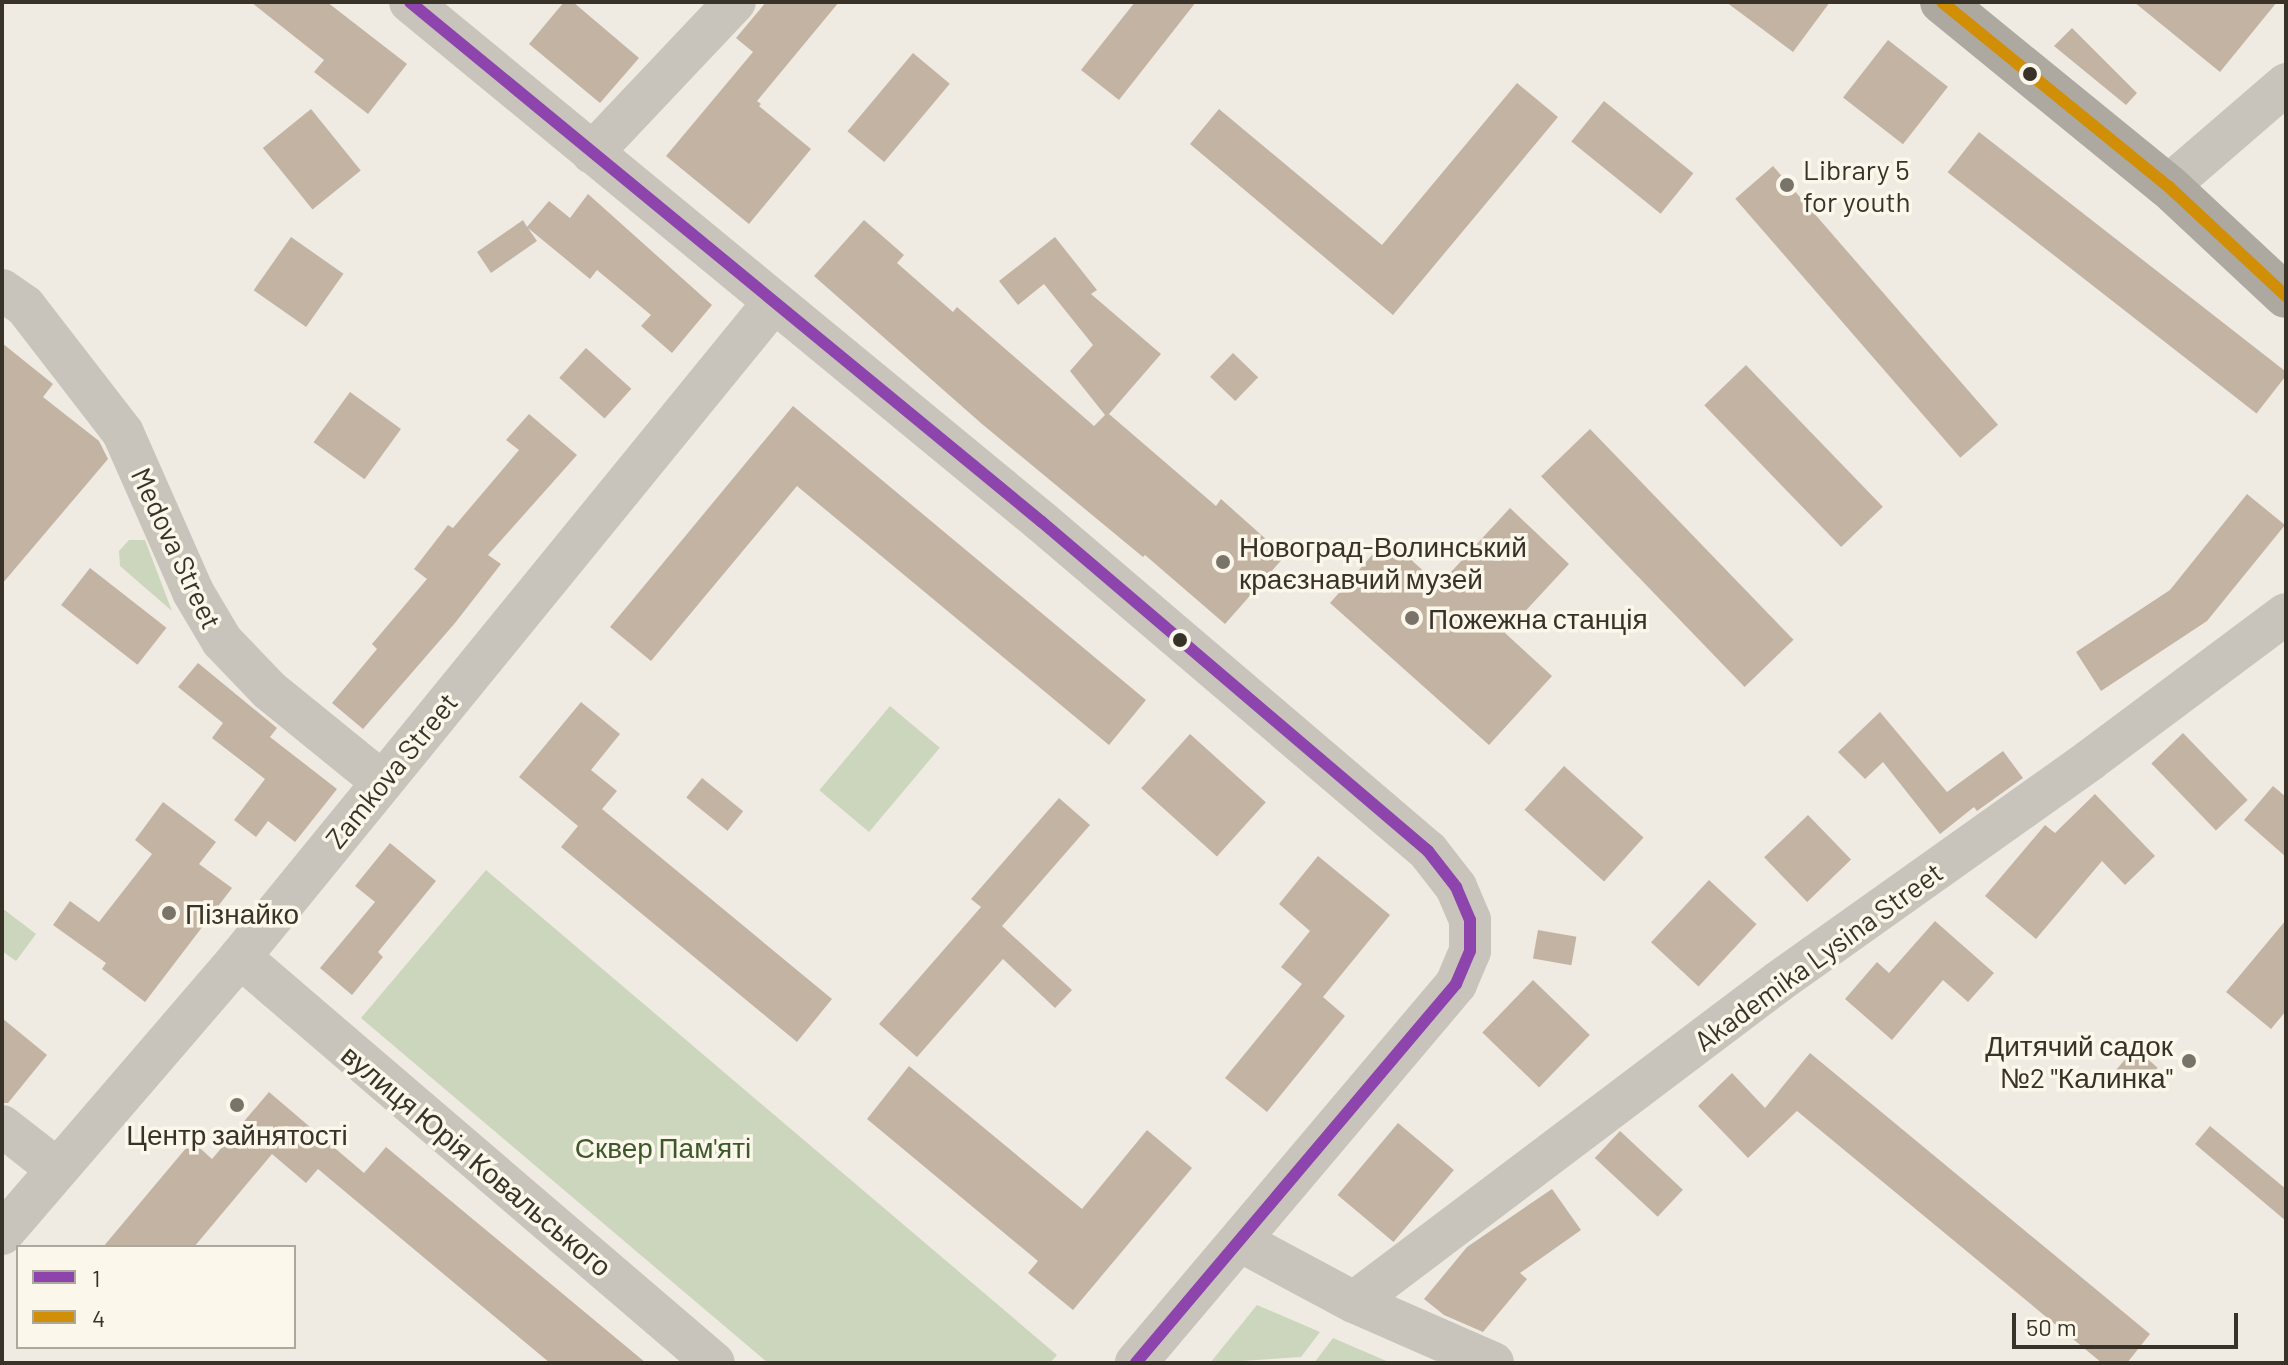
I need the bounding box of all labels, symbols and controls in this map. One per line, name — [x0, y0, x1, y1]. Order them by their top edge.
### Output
unlabelled marker — [2022, 66, 2038, 82]
place label: Library 5 for youth — [1803, 152, 1911, 218]
marker: Library 5 for youth — [1778, 176, 1796, 194]
street label: Medova Street — [125, 462, 229, 634]
place label: Новоград-Волинський краєзнавчий музей — [1239, 529, 1527, 595]
marker: Новоград-Волинський краєзнавчий музей — [1214, 553, 1232, 571]
place label: Пожежна станція — [1428, 601, 1648, 635]
marker: Пожежна станція — [1403, 609, 1421, 627]
unlabelled marker — [1172, 632, 1188, 648]
street label: Zamkova Street — [318, 685, 464, 855]
street label: Akademika Lysina Street — [1687, 855, 1949, 1057]
place label: Пізнайко — [185, 896, 299, 930]
marker: Пізнайко — [160, 904, 178, 922]
place label: Дитячий садок №2 "Калинка" — [1985, 1028, 2173, 1094]
street label: вулиця Юрія Ковальського — [335, 1037, 619, 1283]
marker: Дитячий садок №2 "Калинка" — [2180, 1052, 2198, 1070]
marker: Центр зайнятості — [228, 1096, 246, 1114]
place label: Центр зайнятості — [126, 1117, 348, 1151]
park label: Сквер Пам'яті — [575, 1130, 751, 1164]
legend — [16, 1245, 296, 1349]
text: 1 — [92, 1263, 100, 1292]
scale bar — [2016, 1297, 2242, 1347]
text: 4 — [92, 1303, 105, 1332]
text: 50 m — [2026, 1312, 2077, 1341]

